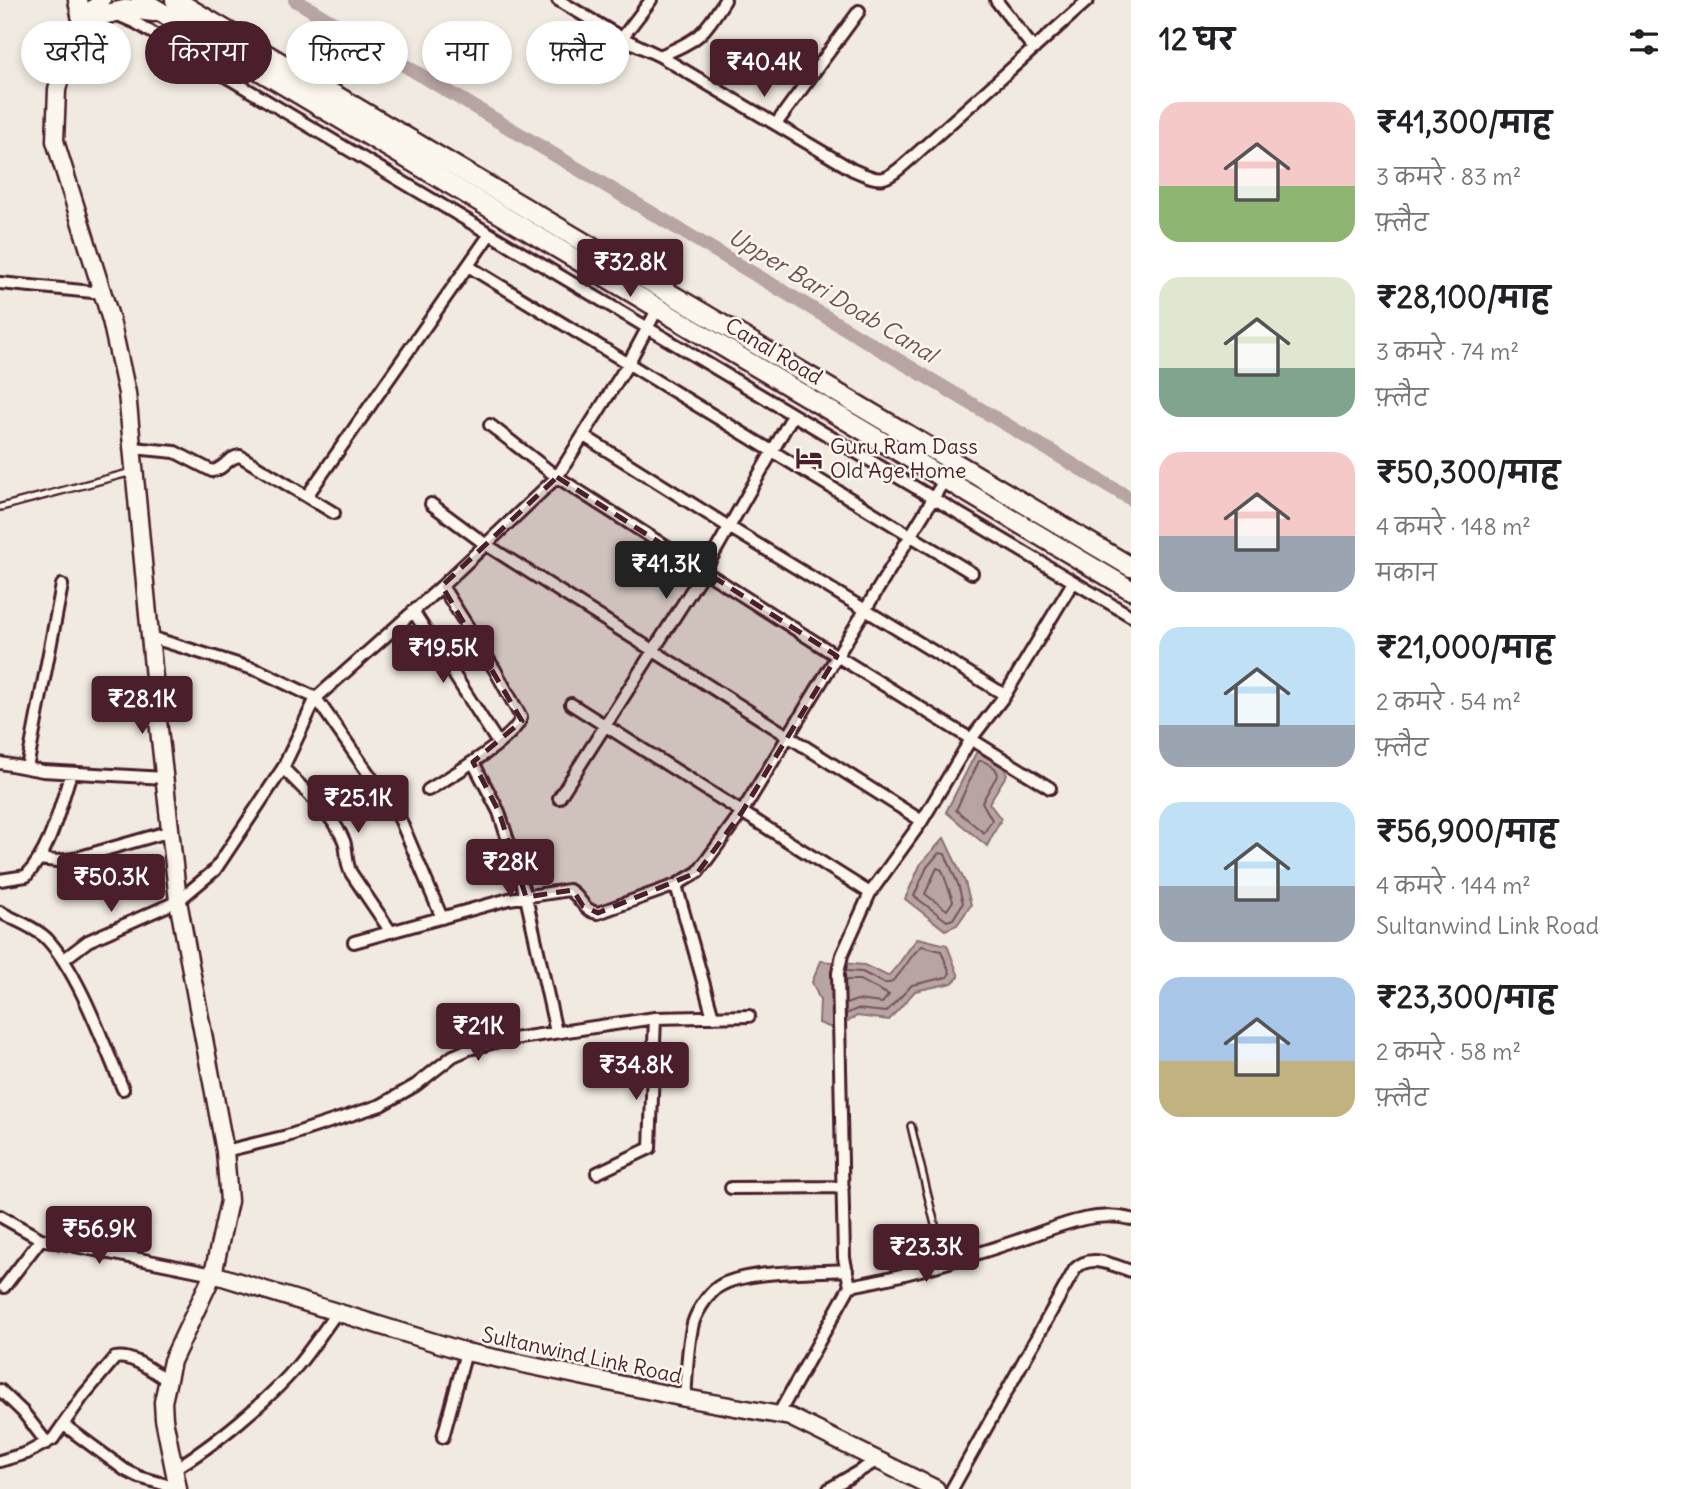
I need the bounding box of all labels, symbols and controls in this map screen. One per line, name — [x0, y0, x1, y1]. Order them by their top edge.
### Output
text: 12 घर — [1159, 20, 1234, 58]
chip: खरीदें — [21, 21, 131, 84]
chip: किराया — [145, 21, 272, 84]
chip: फ़िल्टर — [286, 21, 408, 84]
chip: नया — [422, 21, 512, 84]
chip: फ़्लैट — [526, 21, 629, 84]
icon: filters — [1625, 23, 1663, 61]
pin: ₹40.4K — [707, 40, 821, 99]
text: ₹40.4K — [726, 47, 802, 76]
text: ₹41,300/माह — [1376, 103, 1552, 141]
icon: home — [1215, 130, 1299, 214]
text: 3 कमरे · 83 m² — [1376, 162, 1521, 191]
text: फ़्लैट — [1376, 208, 1428, 237]
water label: Upper Bari Doab Canal — [724, 221, 945, 370]
pin: ₹32.8K — [573, 240, 687, 299]
text: ₹32.8K — [593, 247, 667, 276]
text: ₹28,100/माह — [1376, 278, 1550, 316]
icon: home — [1215, 305, 1299, 389]
street label: Canal Road — [720, 311, 828, 391]
text: 3 कमरे · 74 m² — [1376, 337, 1519, 366]
text: फ़्लैट — [1376, 383, 1428, 412]
place label: Guru Ram Dass Old Age Home — [830, 433, 978, 484]
hotel icon: Guru Ram Dass Old Age Home — [794, 443, 824, 473]
text: ₹50,300/माह — [1376, 453, 1560, 491]
icon: home — [1215, 480, 1299, 564]
text: 4 कमरे · 148 m² — [1376, 512, 1531, 541]
pin: ₹41.3K — [609, 542, 723, 601]
text: ₹41.3K — [631, 549, 701, 578]
text: मकान — [1376, 558, 1437, 587]
pin: ₹19.5K — [386, 626, 500, 685]
text: ₹21,000/माह — [1376, 628, 1554, 666]
text: ₹19.5K — [408, 633, 478, 662]
icon: home — [1215, 655, 1299, 739]
pin: ₹28.1K — [85, 676, 199, 736]
text: ₹28.1K — [108, 684, 176, 713]
text: 2 कमरे · 54 m² — [1376, 687, 1521, 716]
text: फ़्लैट — [1376, 733, 1428, 762]
pin: ₹25.1K — [301, 776, 415, 835]
text: ₹25.1K — [324, 783, 392, 812]
text: ₹56,900/माह — [1376, 812, 1557, 850]
icon: home — [1215, 830, 1299, 914]
pin: ₹28K — [469, 839, 551, 899]
text: ₹28K — [482, 847, 538, 876]
pin: ₹50.3K — [54, 855, 168, 914]
text: ₹50.3K — [73, 862, 149, 891]
text: 4 कमरे · 144 m² — [1376, 871, 1531, 900]
text: Sultanwind Link Road — [1376, 911, 1599, 940]
text: ₹23,300/माह — [1376, 978, 1556, 1016]
pin: ₹21K — [437, 1004, 519, 1063]
icon: home — [1215, 1005, 1299, 1089]
text: ₹21K — [452, 1011, 504, 1040]
text: 2 कमरे · 58 m² — [1376, 1037, 1521, 1066]
pin: ₹34.8K — [579, 1042, 693, 1102]
text: ₹34.8K — [599, 1050, 673, 1079]
text: फ़्लैट — [1376, 1083, 1428, 1112]
pin: ₹56.9K — [42, 1206, 156, 1266]
text: ₹56.9K — [62, 1214, 136, 1243]
pin: ₹23.3K — [869, 1224, 983, 1284]
text: ₹23.3K — [889, 1232, 963, 1261]
street label: Sultanwind Link Road — [480, 1321, 684, 1389]

